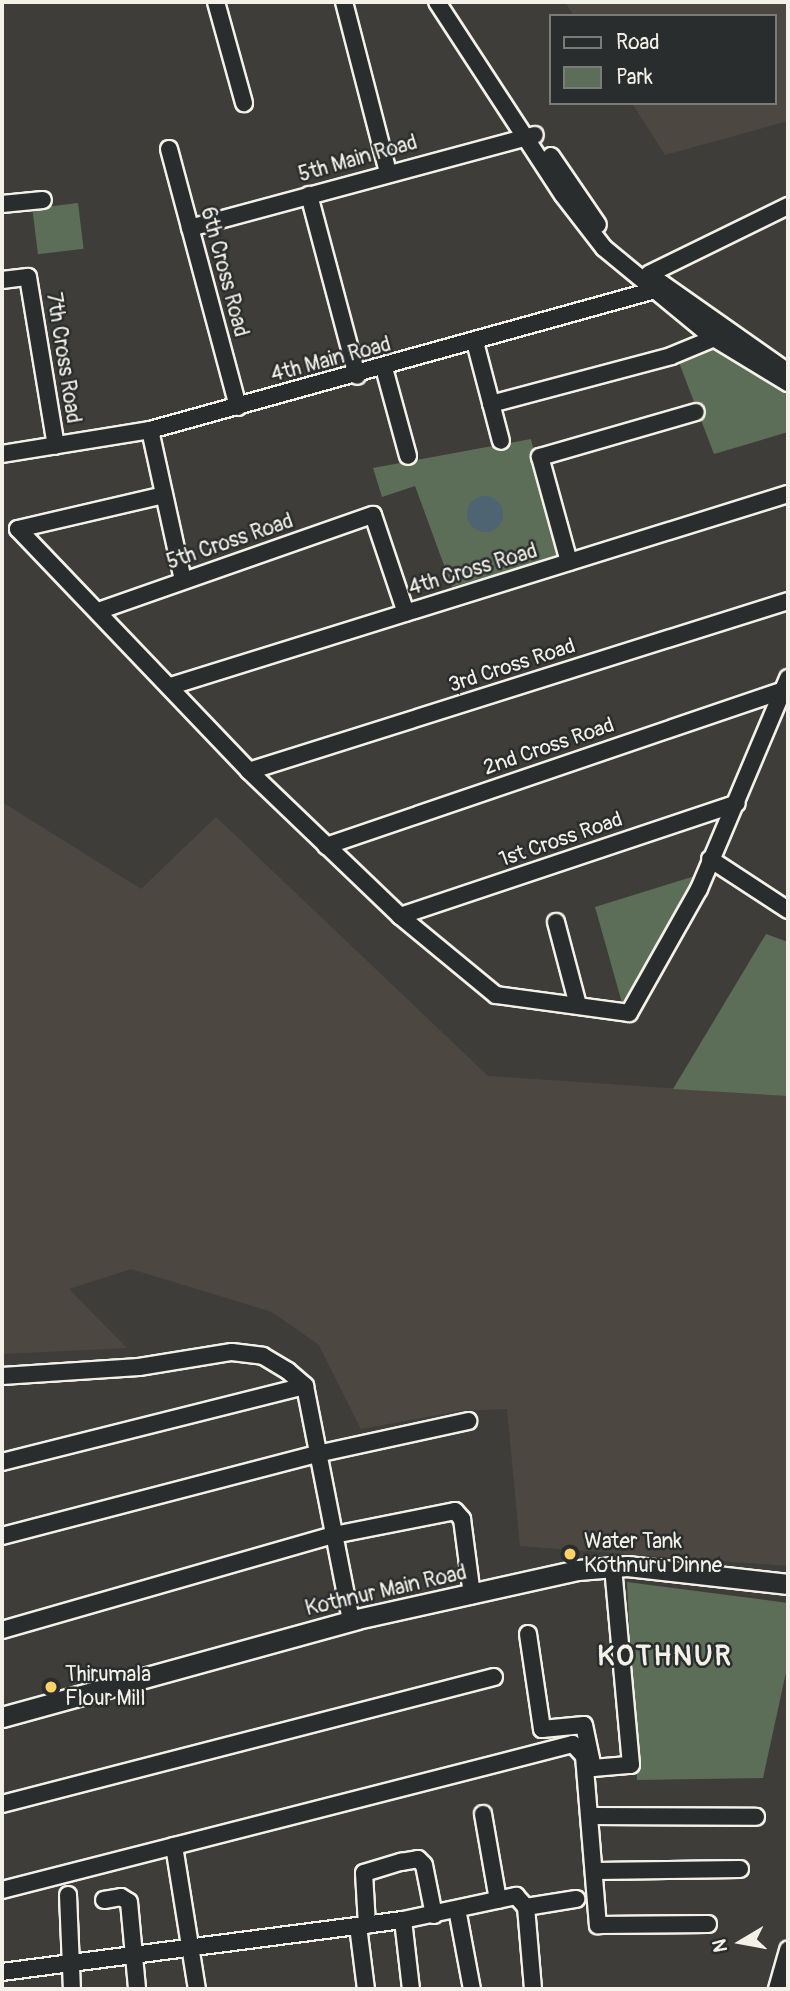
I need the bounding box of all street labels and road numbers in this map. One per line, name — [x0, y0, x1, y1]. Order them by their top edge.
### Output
street label: 5th Main Road — [296, 130, 420, 188]
street label: 6th Cross Road — [195, 204, 253, 340]
street label: 7th Cross Road — [40, 291, 86, 425]
street label: 4th Main Road — [268, 332, 394, 388]
street label: 5th Cross Road — [163, 509, 297, 575]
street label: 4th Cross Road — [406, 538, 540, 602]
street label: 3rd Cross Road — [445, 634, 579, 698]
street label: 2nd Cross Road — [480, 713, 618, 781]
street label: 1st Cross Road — [496, 807, 626, 873]
street label: Kothnur Main Road — [303, 1560, 469, 1622]

